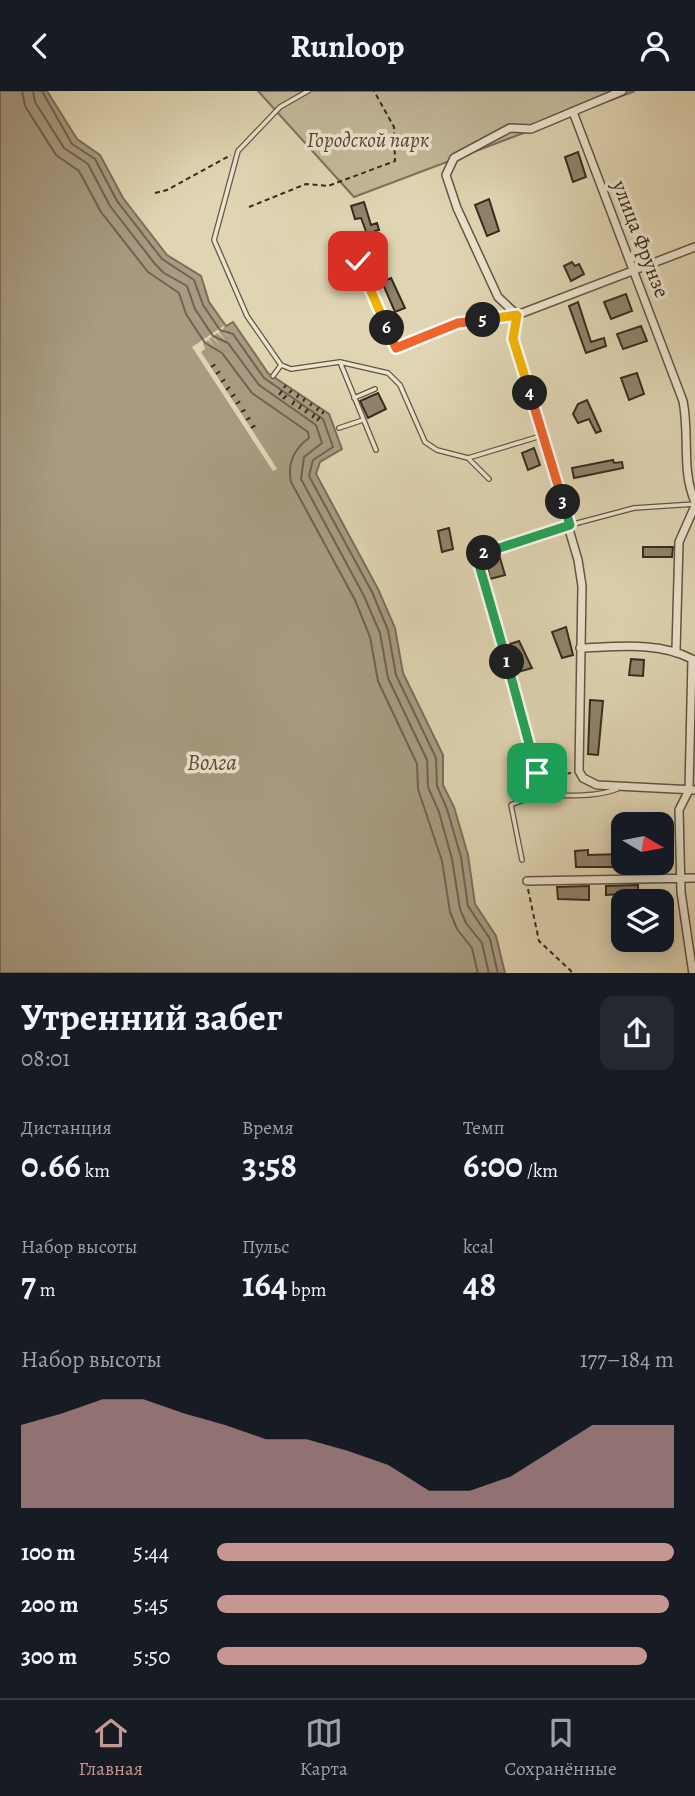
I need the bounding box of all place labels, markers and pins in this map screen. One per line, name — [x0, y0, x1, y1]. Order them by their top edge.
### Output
pin — [328, 231, 388, 291]
pin: 5 — [466, 303, 500, 337]
pin: 6 — [370, 310, 404, 345]
pin: 4 — [512, 375, 548, 411]
pin: 3 — [546, 485, 580, 519]
pin: 2 — [466, 535, 502, 571]
pin: 1 — [490, 645, 524, 679]
pin — [507, 743, 567, 803]

